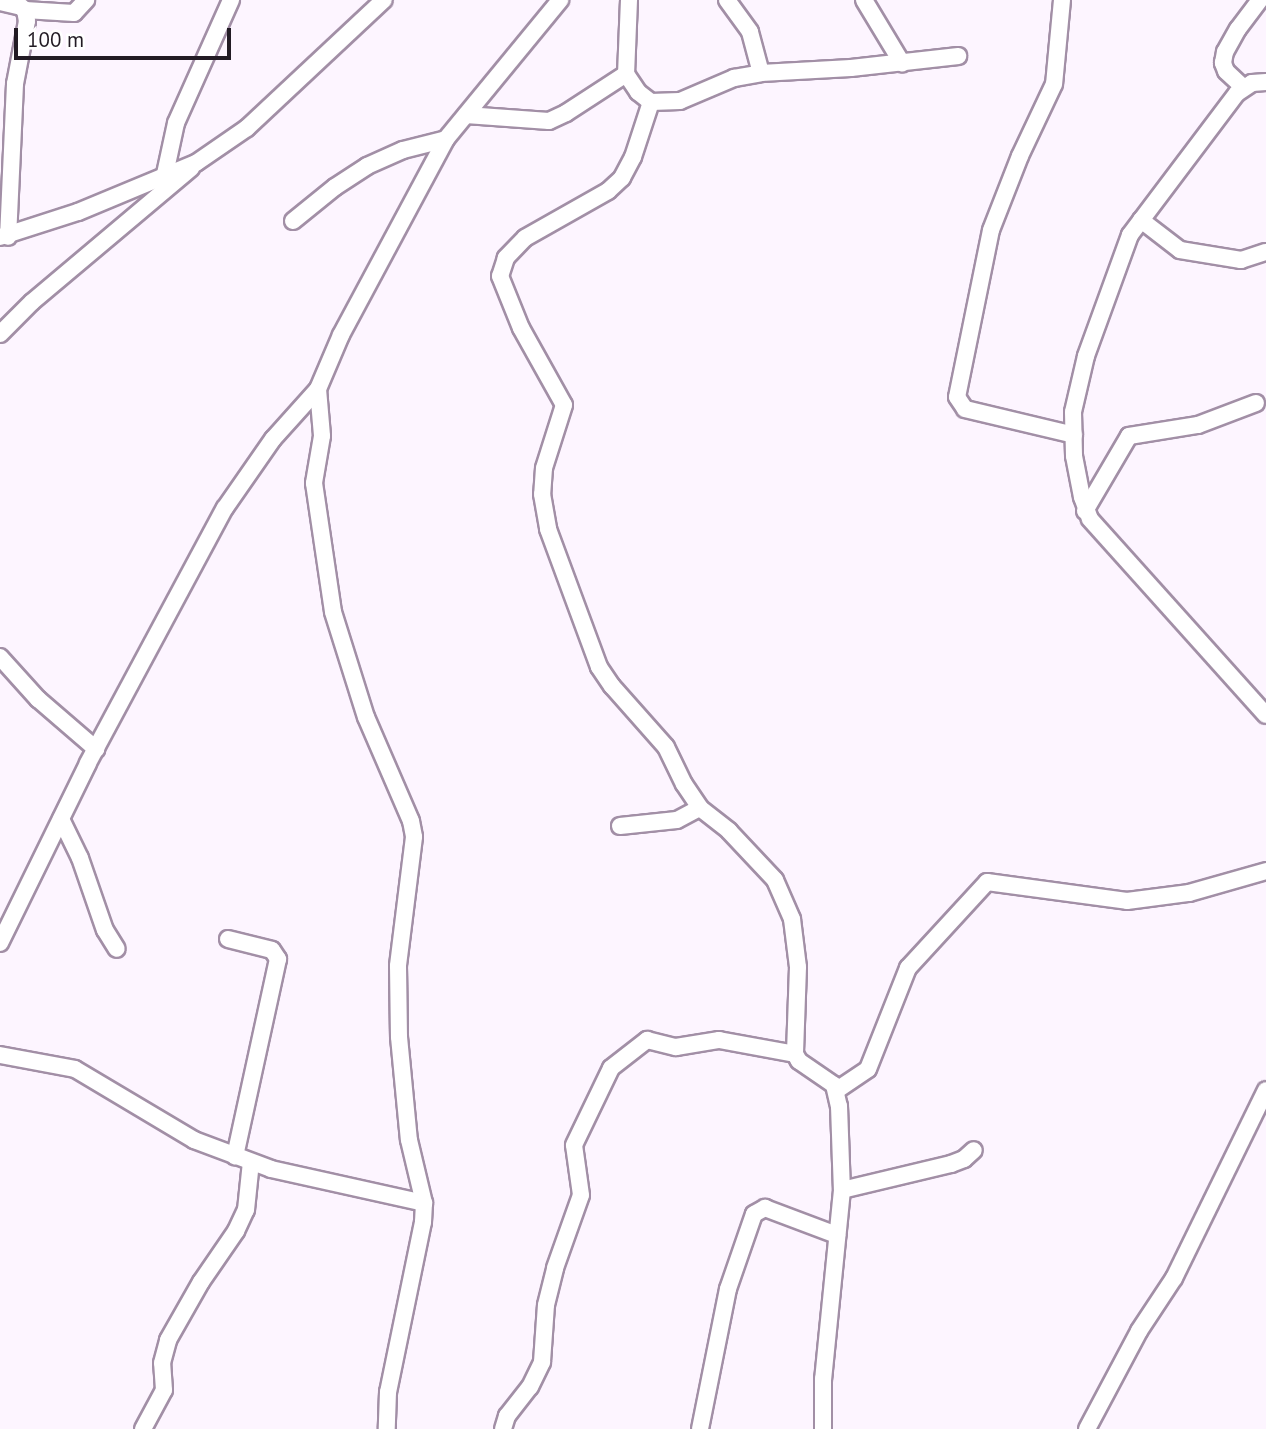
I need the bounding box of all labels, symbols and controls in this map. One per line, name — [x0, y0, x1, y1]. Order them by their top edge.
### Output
scale bar — [18, 14, 234, 58]
text: 100 m — [27, 26, 84, 53]

